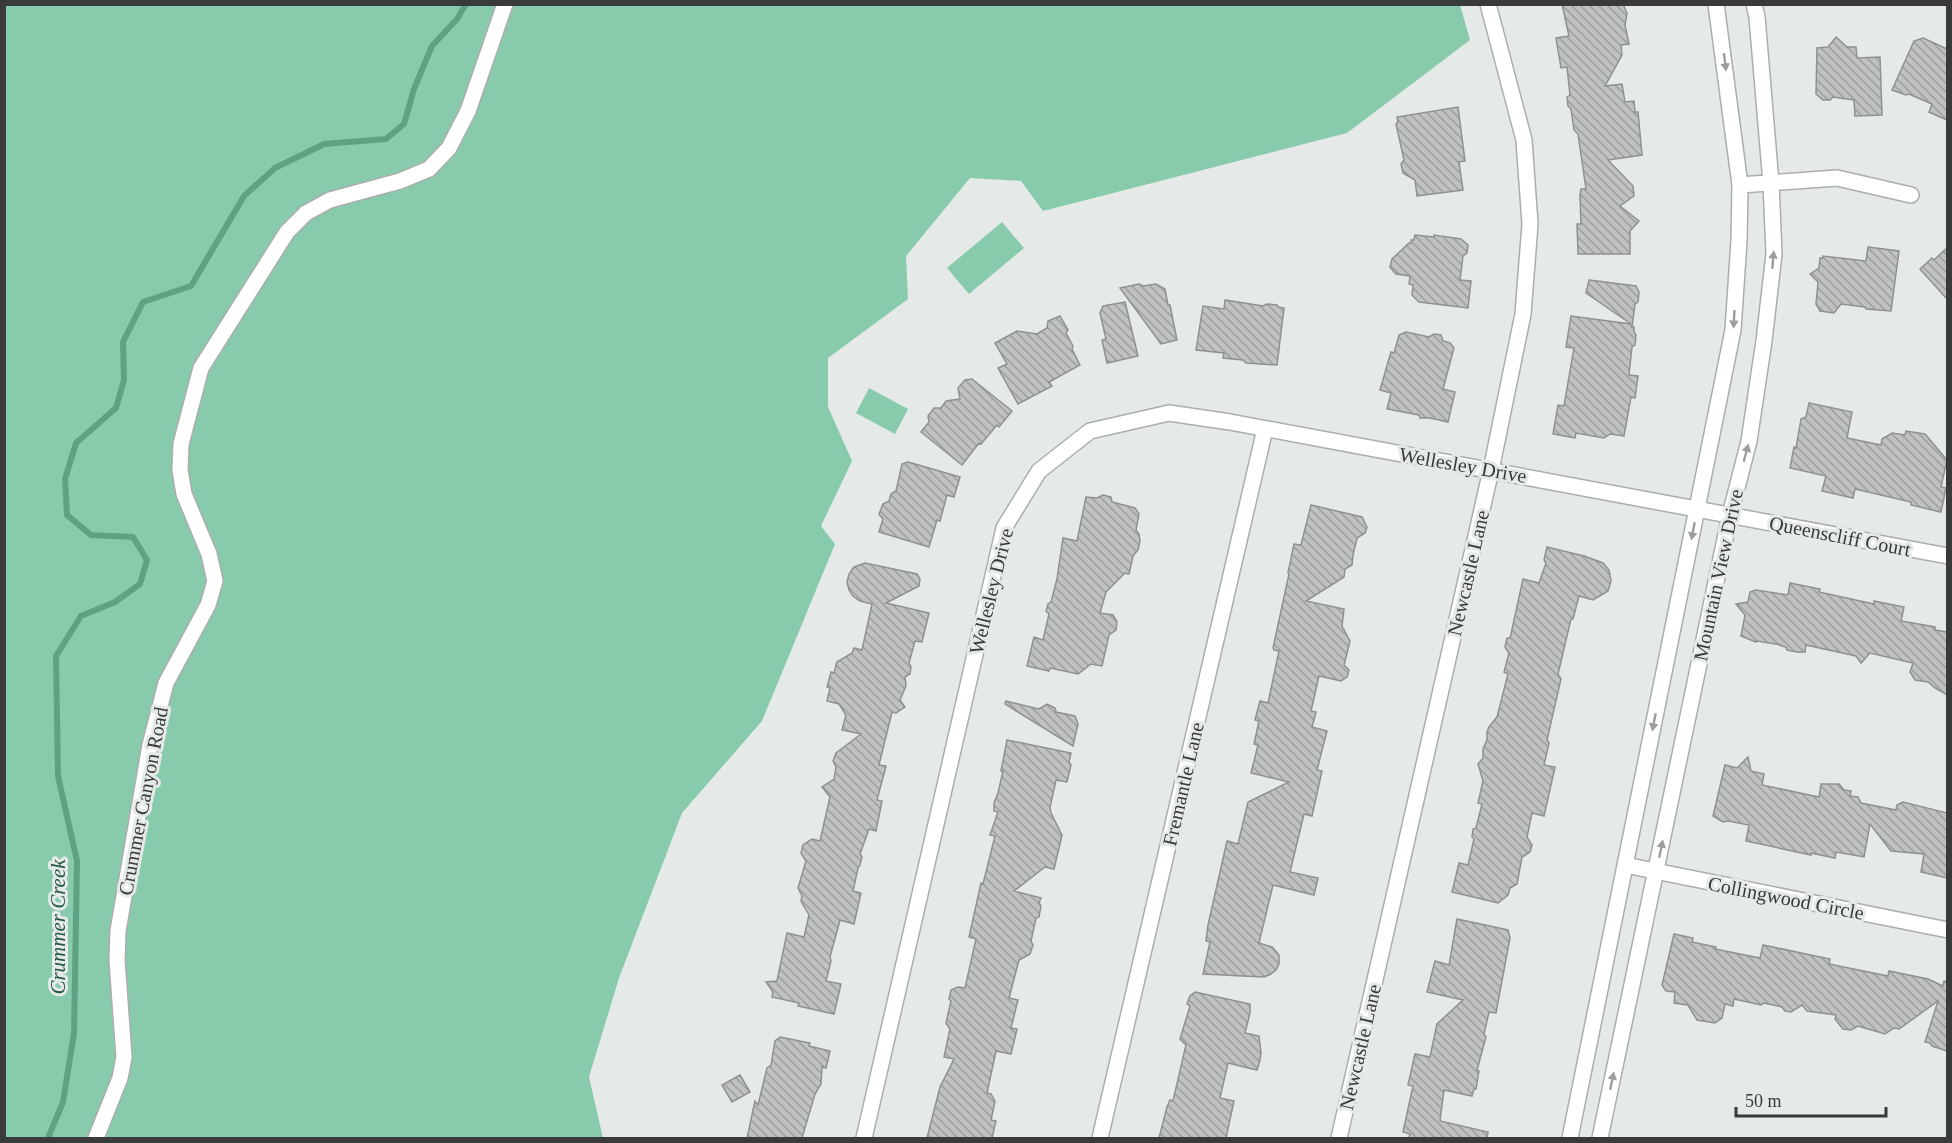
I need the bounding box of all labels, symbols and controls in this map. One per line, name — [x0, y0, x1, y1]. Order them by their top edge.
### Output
one-way arrow — [1720, 53, 1729, 72]
one-way arrow — [1768, 251, 1778, 270]
one-way arrow — [1730, 310, 1739, 329]
street label: Wellesley Drive — [1397, 443, 1528, 488]
one-way arrow — [1741, 444, 1751, 463]
street label: Mountain View Drive — [1689, 487, 1747, 663]
street label: Newcastle Lane — [1443, 508, 1493, 638]
street label: Queenscliff Court — [1767, 512, 1913, 561]
one-way arrow — [1687, 522, 1697, 540]
street label: Wellesley Drive — [965, 526, 1018, 656]
street label: Crummer Canyon Road — [114, 705, 173, 897]
one-way arrow — [1649, 713, 1658, 732]
street label: Fremantle Lane — [1158, 720, 1208, 848]
one-way arrow — [1657, 840, 1667, 859]
water label: Crummer Creek — [46, 859, 70, 995]
street label: Collingwood Circle — [1706, 872, 1866, 925]
street label: Newcastle Lane — [1335, 982, 1385, 1112]
one-way arrow — [1608, 1072, 1618, 1091]
scale bar — [1736, 1080, 1886, 1118]
text: 50 m — [1745, 1091, 1782, 1111]

